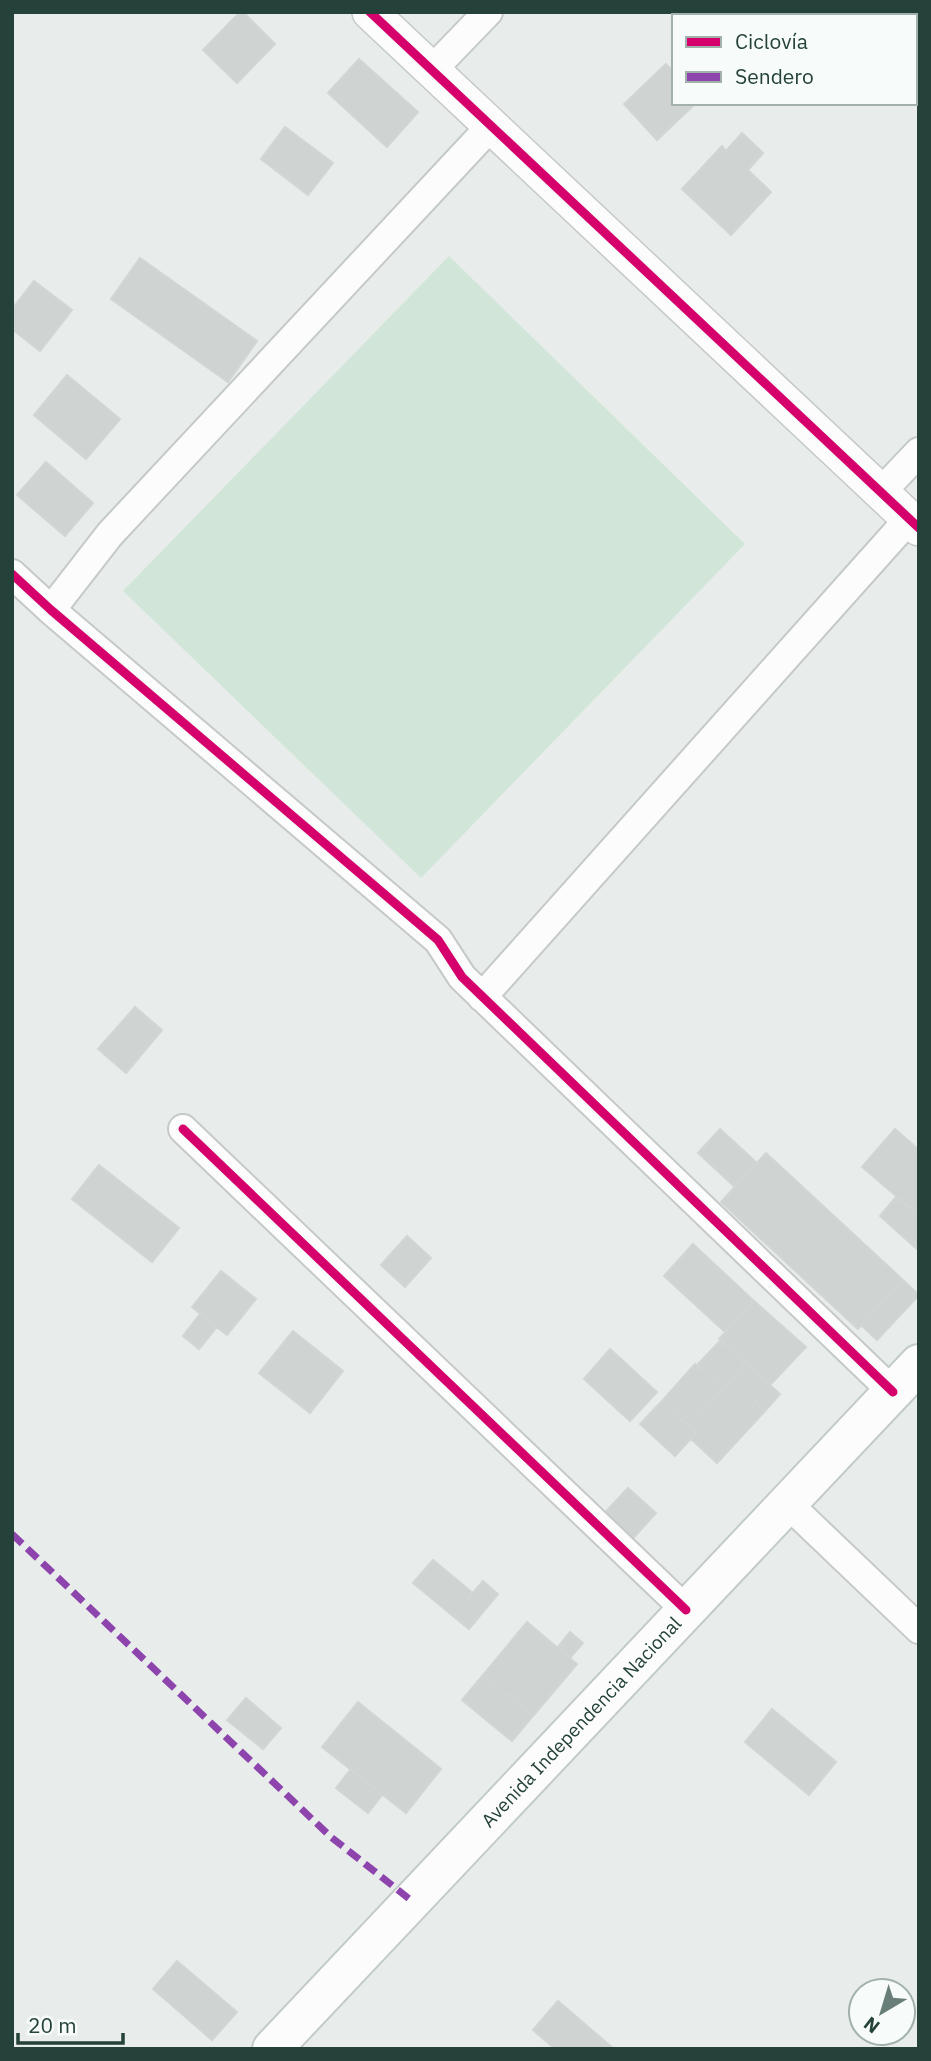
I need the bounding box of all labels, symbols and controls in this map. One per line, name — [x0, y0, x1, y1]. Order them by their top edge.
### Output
legend — [672, 14, 917, 105]
text: Ciclovía — [735, 27, 808, 55]
text: Sendero — [735, 62, 814, 90]
street label: Avenida Independencia Nacional — [476, 1612, 686, 1832]
north arrow — [847, 1977, 917, 2047]
scale bar — [18, 2002, 122, 2046]
text: 20 m — [28, 2011, 77, 2039]
text: N — [859, 2012, 884, 2039]

